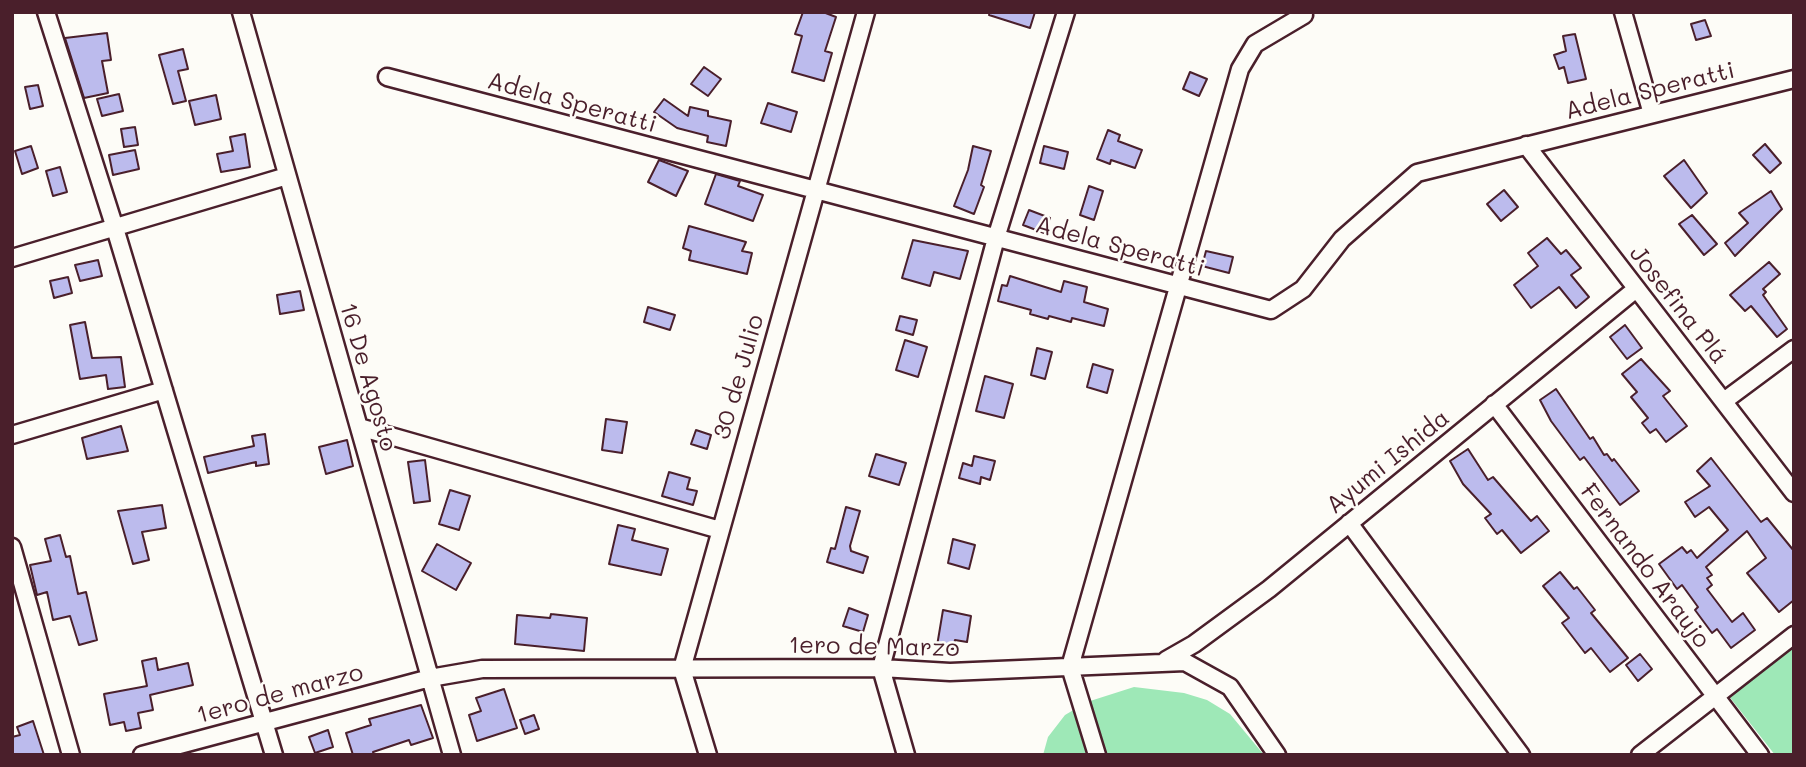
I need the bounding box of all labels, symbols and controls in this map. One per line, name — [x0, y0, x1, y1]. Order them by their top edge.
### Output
street label: Adela Speratti — [1562, 56, 1738, 126]
street label: Adela Speratti — [484, 67, 660, 139]
street label: Adela Speratti — [1032, 211, 1208, 283]
street label: Josefina Plá — [1623, 240, 1733, 370]
street label: 16 De Agosto — [333, 299, 403, 455]
street label: 30 de Julio — [707, 311, 771, 443]
street label: Ayumi Ishida — [1321, 404, 1455, 520]
street label: Fernando Araujo — [1574, 478, 1716, 654]
street label: 1ero de Marzo — [788, 631, 960, 663]
street label: 1ero de marzo — [194, 658, 366, 730]

